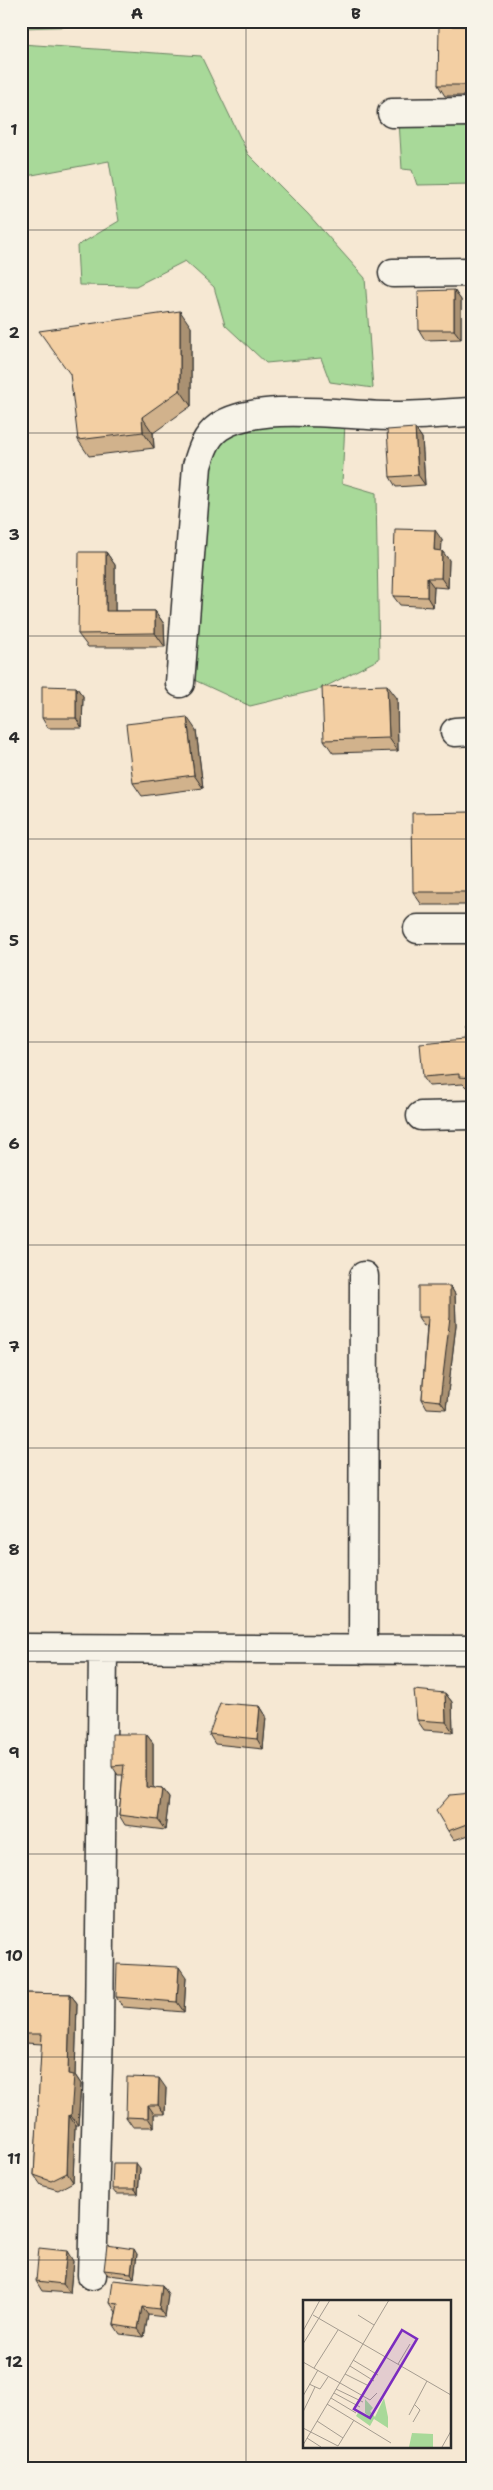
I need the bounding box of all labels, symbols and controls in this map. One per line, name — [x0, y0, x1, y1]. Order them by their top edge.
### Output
text: A — [131, 3, 143, 24]
text: B — [351, 3, 361, 24]
text: 1 — [10, 119, 18, 140]
text: 2 — [8, 322, 20, 343]
text: 3 — [8, 524, 20, 545]
text: 4 — [8, 727, 20, 748]
text: 5 — [9, 930, 19, 951]
text: 6 — [8, 1133, 20, 1154]
text: 7 — [8, 1336, 20, 1357]
text: 8 — [8, 1539, 20, 1560]
text: 9 — [8, 1742, 20, 1763]
text: 10 — [5, 1945, 23, 1966]
text: 11 — [7, 2148, 21, 2169]
inset map — [303, 2300, 450, 2448]
text: 12 — [5, 2351, 23, 2372]

